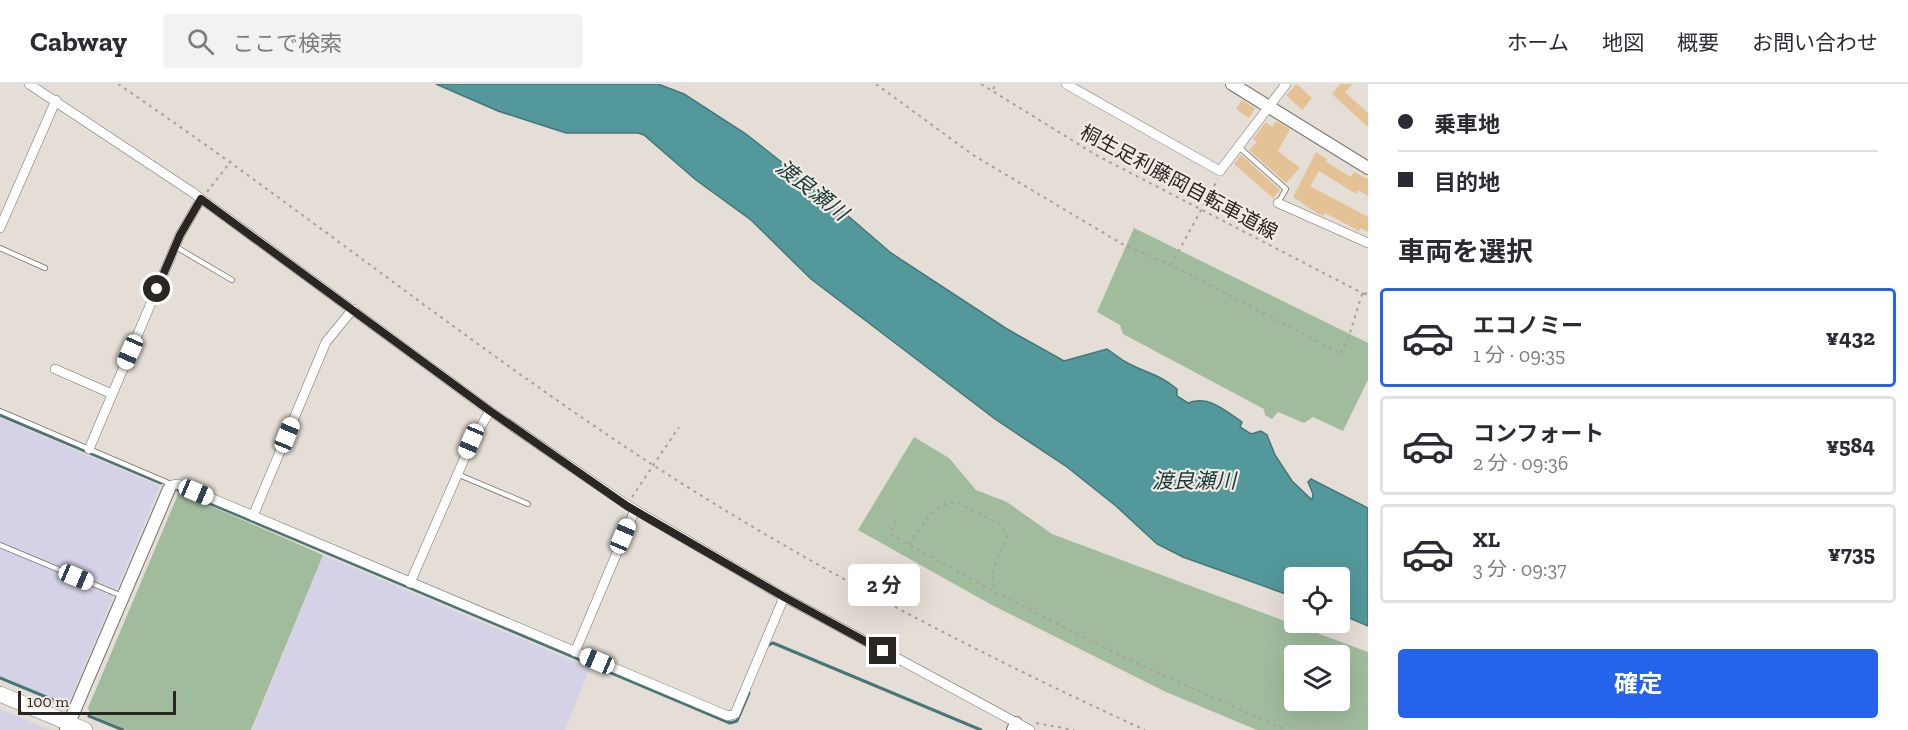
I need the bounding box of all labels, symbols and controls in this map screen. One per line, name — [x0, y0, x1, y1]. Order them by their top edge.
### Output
search box — [163, 14, 583, 68]
text: Cabway — [30, 25, 127, 58]
icon: search — [184, 25, 217, 58]
text: ここで検索 — [232, 30, 342, 57]
text: ホーム — [1507, 30, 1569, 55]
text: 地図 — [1602, 30, 1644, 55]
text: 概要 — [1677, 30, 1719, 55]
text: お問い合わせ — [1752, 30, 1878, 55]
text: 乗車地 — [1434, 111, 1500, 138]
street label: 桐生足利藤岡自転車道線 — [1076, 120, 1282, 244]
water label: 渡良瀬川 — [772, 154, 855, 227]
text: 目的地 — [1434, 169, 1500, 196]
text: 車両を選択 — [1398, 236, 1533, 268]
route start — [143, 275, 170, 302]
icon: car — [1401, 311, 1455, 365]
text: エコノミー — [1473, 312, 1583, 339]
text: ¥432 — [1826, 324, 1875, 351]
car — [114, 332, 146, 372]
text: 1 分 · 09:35 — [1473, 343, 1565, 367]
car — [272, 415, 302, 455]
icon: car — [1401, 419, 1455, 473]
text: コンフォート — [1473, 420, 1604, 447]
car — [456, 421, 486, 461]
text: ¥584 — [1826, 432, 1875, 459]
text: 2 分 · 09:36 — [1473, 451, 1568, 475]
water label: 渡良瀬川 — [1152, 468, 1238, 493]
car — [176, 477, 216, 507]
car — [608, 516, 638, 556]
text: XL — [1473, 526, 1500, 553]
icon: car — [1401, 527, 1455, 581]
text: ¥735 — [1828, 540, 1875, 567]
text: 3 分 · 09:37 — [1473, 557, 1567, 581]
car — [56, 562, 96, 592]
callout: 2 分 — [847, 564, 919, 606]
map controls — [1284, 567, 1350, 711]
button: locate — [1284, 567, 1350, 633]
text: 2 分 — [867, 573, 901, 597]
route end — [869, 637, 896, 664]
button: layers — [1284, 645, 1350, 711]
car — [577, 646, 617, 676]
button: 確定 — [1398, 649, 1878, 718]
scale bar — [18, 688, 176, 716]
text: 100 m — [27, 692, 69, 711]

